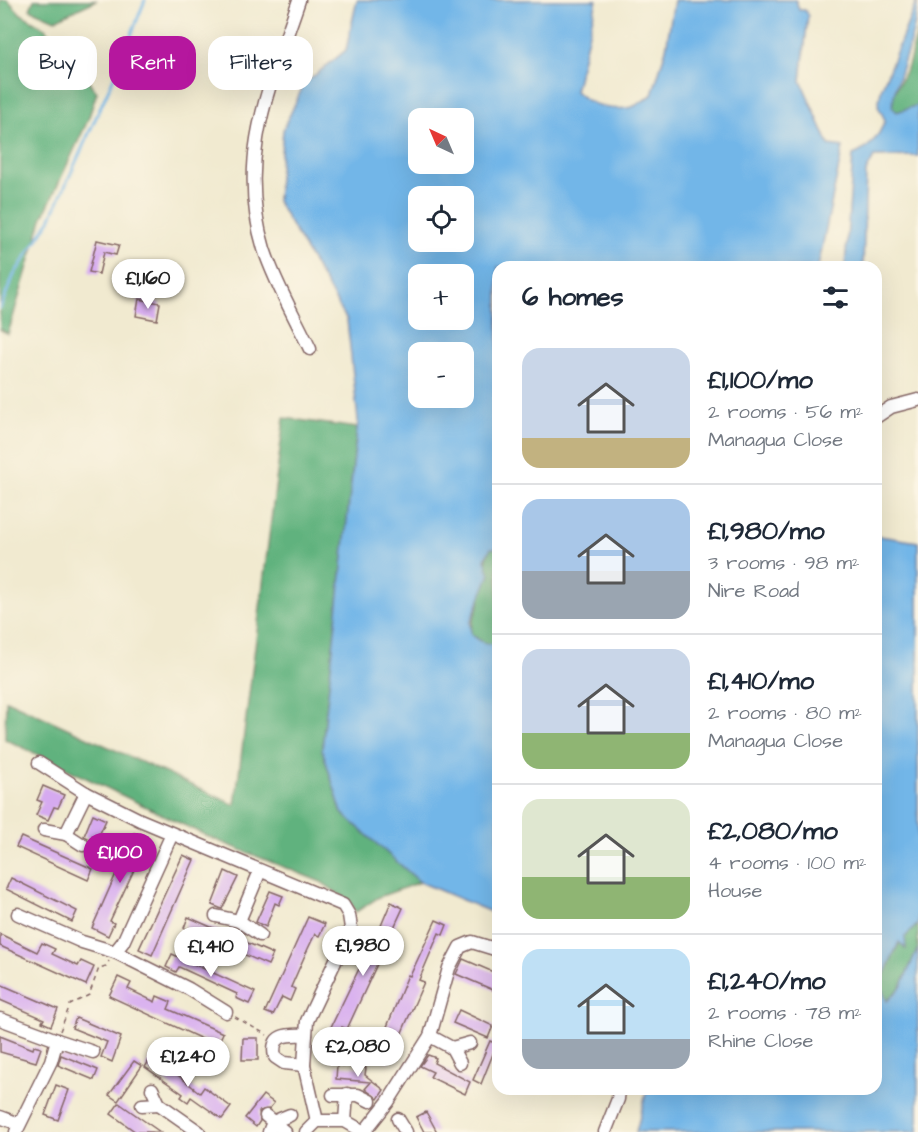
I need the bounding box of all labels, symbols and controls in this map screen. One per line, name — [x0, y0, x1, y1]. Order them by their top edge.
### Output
chip: Buy — [18, 36, 97, 90]
chip: Rent — [109, 36, 196, 90]
chip: Filters — [208, 36, 313, 90]
north arrow — [408, 108, 474, 174]
map controls — [408, 108, 474, 408]
button: locate — [408, 186, 474, 252]
pin: £1,160 — [99, 259, 197, 310]
text: £1,160 — [126, 264, 170, 292]
button: + — [408, 264, 474, 330]
text: 6 homes — [522, 279, 624, 315]
icon: filters — [819, 281, 852, 314]
button: − — [408, 342, 474, 408]
text: £1,100/mo — [708, 362, 813, 398]
icon: home — [570, 372, 642, 444]
text: 2 rooms · 56 m² — [708, 398, 863, 426]
text: Managua Close — [708, 426, 843, 454]
text: £1,980/mo — [708, 513, 825, 549]
icon: home — [570, 523, 642, 595]
text: 3 rooms · 98 m² — [708, 549, 860, 577]
text: Nire Road — [708, 577, 799, 605]
text: £1,410/mo — [708, 663, 814, 699]
icon: home — [570, 673, 642, 745]
text: 2 rooms · 80 m² — [708, 699, 862, 727]
text: Managua Close — [708, 727, 843, 755]
text: £2,080/mo — [708, 813, 838, 849]
icon: home — [570, 823, 642, 895]
pin: £1,100 — [71, 833, 169, 884]
text: £1,100 — [98, 838, 142, 866]
text: 4 rooms · 100 m² — [708, 849, 866, 877]
text: House — [708, 877, 762, 905]
pin: £1,980 — [314, 926, 412, 977]
pin: £1,410 — [162, 927, 260, 978]
text: £1,980 — [336, 931, 390, 959]
text: £1,410 — [188, 932, 234, 960]
text: £1,240/mo — [708, 963, 826, 999]
icon: home — [570, 973, 642, 1045]
text: 2 rooms · 78 m² — [708, 999, 862, 1027]
pin: £2,080 — [309, 1027, 407, 1078]
text: Rhine Close — [708, 1027, 813, 1055]
text: £2,080 — [326, 1032, 390, 1060]
pin: £1,240 — [139, 1037, 237, 1088]
text: £1,240 — [161, 1042, 215, 1070]

